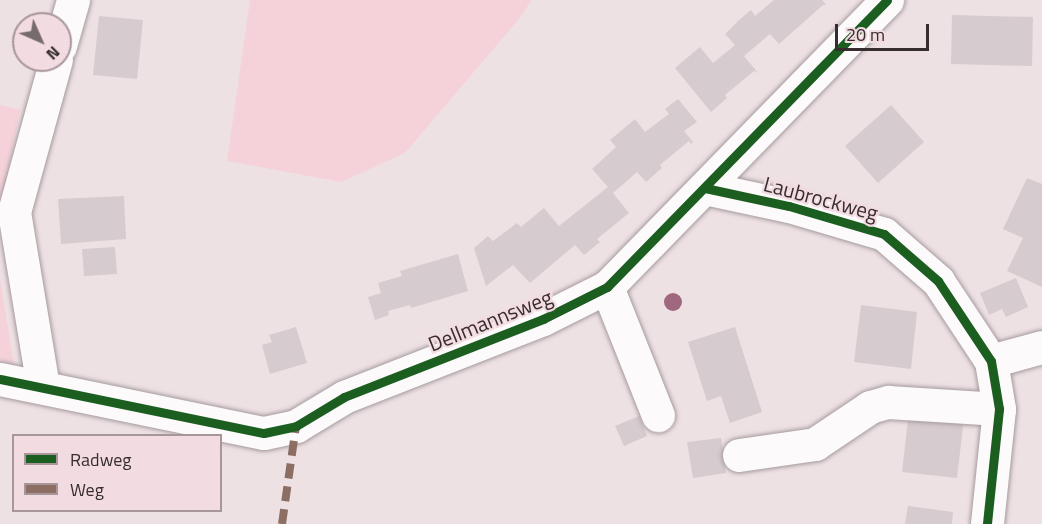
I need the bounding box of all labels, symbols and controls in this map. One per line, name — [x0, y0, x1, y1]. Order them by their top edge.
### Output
north arrow — [12, 12, 72, 72]
scale bar — [838, 12, 932, 50]
text: 20 m — [846, 21, 885, 48]
text: N — [41, 41, 66, 66]
street label: Laubrockweg — [761, 171, 881, 225]
street label: Dellmannsweg — [424, 284, 556, 356]
legend — [12, 434, 222, 512]
text: Radweg — [70, 446, 132, 473]
text: Weg — [70, 476, 104, 503]

